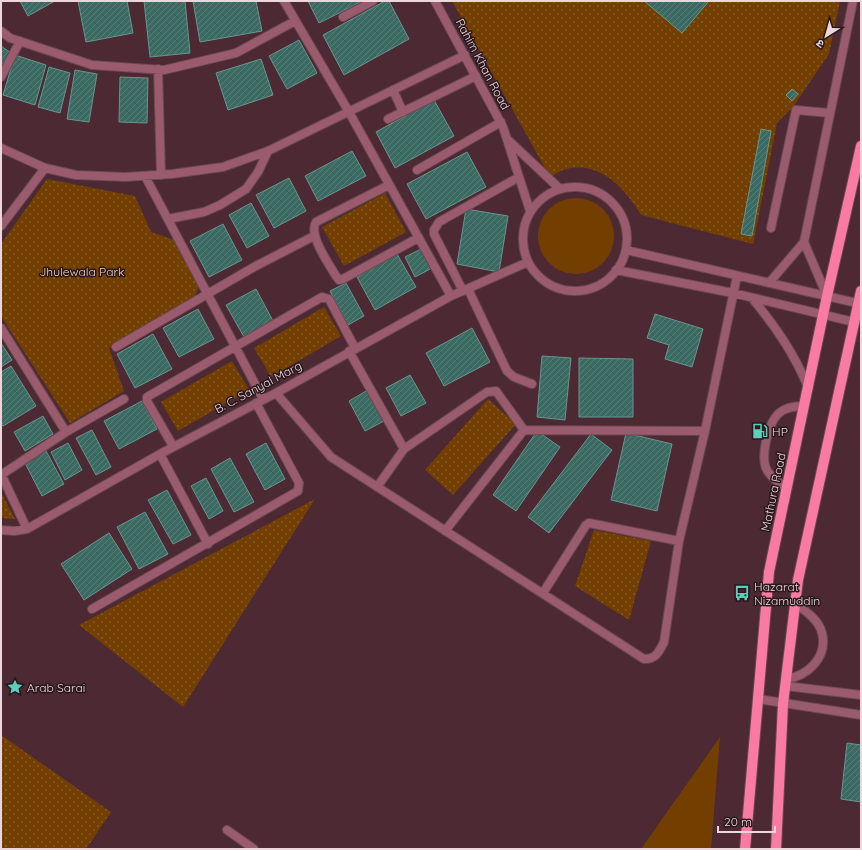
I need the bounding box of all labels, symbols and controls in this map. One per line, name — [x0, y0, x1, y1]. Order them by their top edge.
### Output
street label: Rahim Khan Road — [453, 16, 513, 112]
north arrow — [806, 16, 846, 56]
text: उ — [813, 36, 827, 52]
park label: Jhulewala Park — [40, 264, 125, 279]
street label: B. C. Sanyal Marg — [212, 358, 304, 416]
fuel station icon: HP — [751, 422, 769, 440]
place label: HP — [772, 424, 788, 439]
street label: Mathura Road — [757, 451, 789, 533]
place label: Hazarat Nizamuddin — [754, 579, 820, 608]
bus stop icon: Hazarat Nizamuddin — [733, 584, 751, 602]
place icon: Arab Sarai — [6, 678, 24, 696]
place label: Arab Sarai — [27, 680, 85, 695]
scale bar — [718, 808, 775, 834]
text: 20 m — [724, 814, 752, 829]

